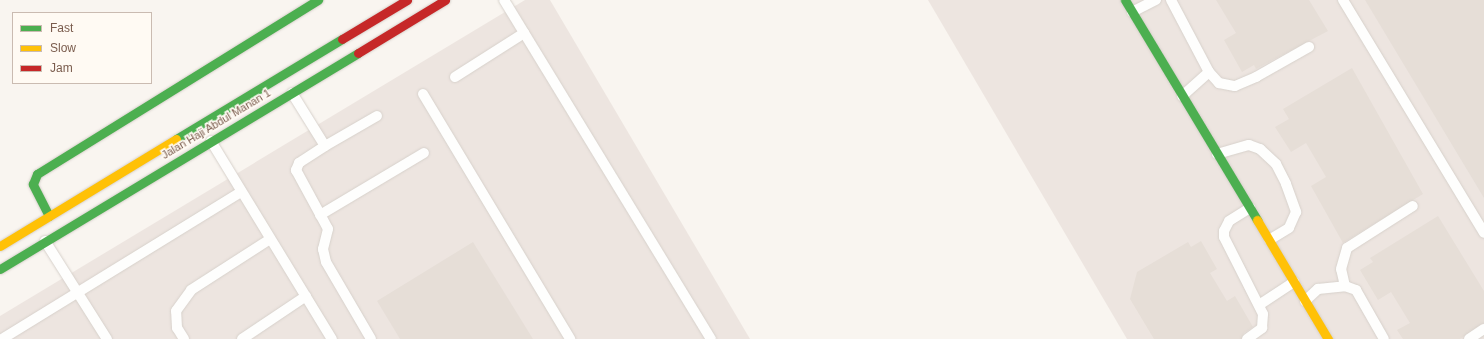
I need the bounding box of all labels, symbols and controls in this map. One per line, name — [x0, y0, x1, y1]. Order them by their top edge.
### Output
legend — [12, 12, 152, 84]
text: Fast — [50, 21, 73, 35]
text: Slow — [50, 41, 76, 55]
text: Jam — [50, 61, 73, 75]
street label: Jalan Haji Abdul Manan 1 — [159, 86, 273, 162]

